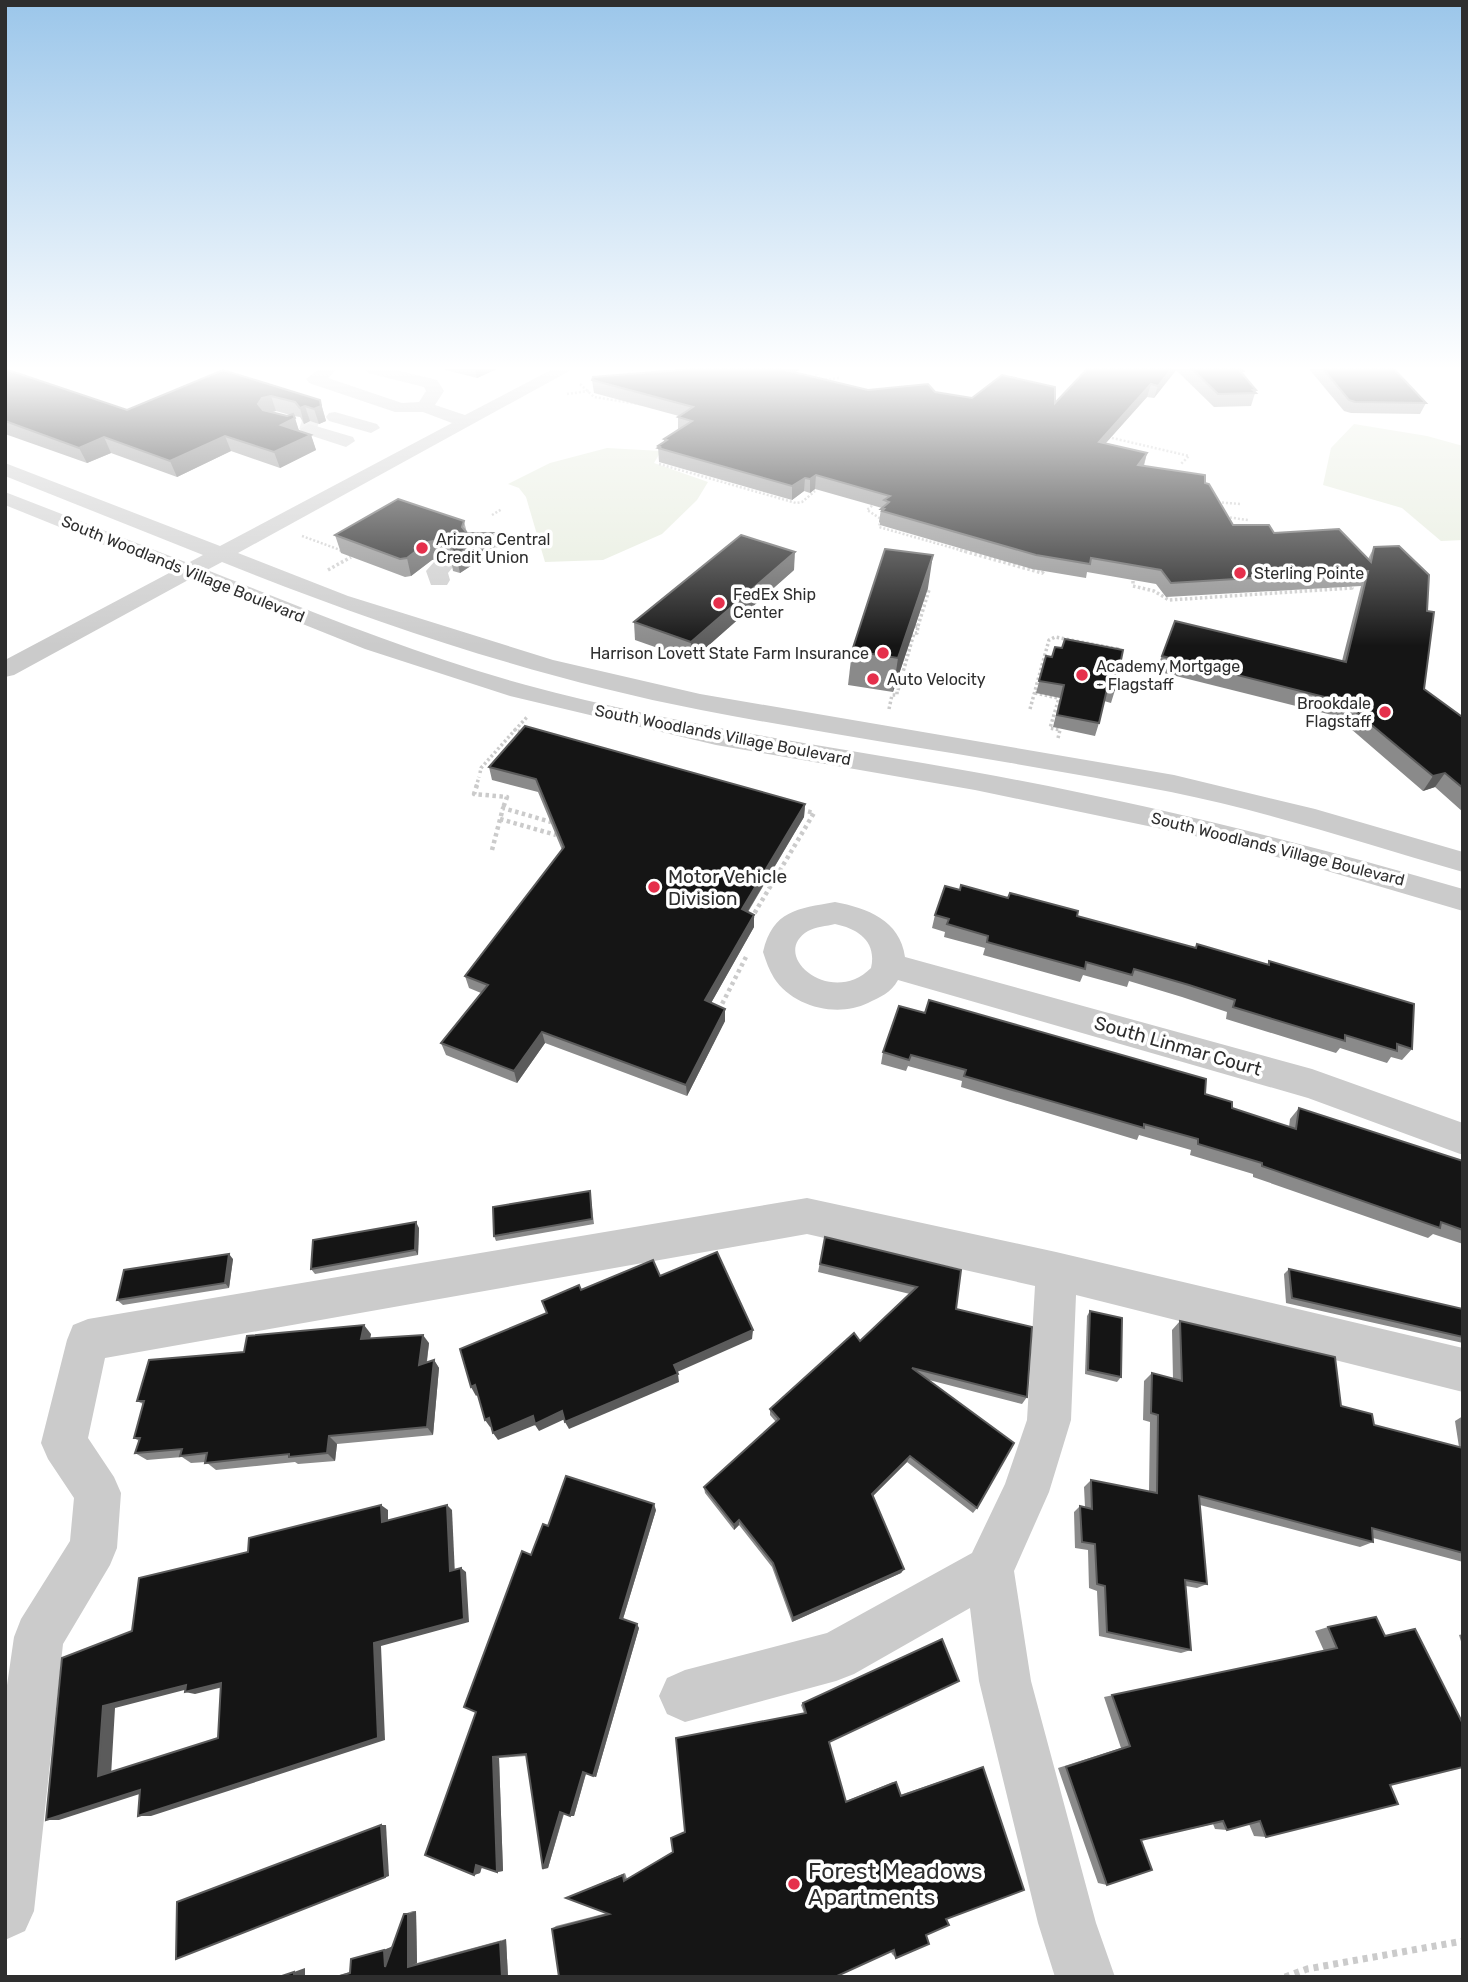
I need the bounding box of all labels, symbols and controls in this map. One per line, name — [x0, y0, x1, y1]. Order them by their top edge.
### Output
street label: South Woodlands Village Boulevard — [59, 511, 307, 627]
place label: Arizona Central Credit Union — [436, 530, 550, 567]
marker: Arizona Central Credit Union — [414, 540, 430, 556]
place label: Sterling Pointe — [1254, 564, 1364, 583]
marker: Sterling Pointe — [1232, 565, 1248, 581]
place label: FedEx Ship Center — [733, 585, 816, 622]
marker: FedEx Ship Center — [711, 595, 727, 611]
place label: Harrison Lovett State Farm Insurance — [590, 644, 869, 663]
marker: Harrison Lovett State Farm Insurance — [875, 645, 891, 661]
place label: Academy Mortgage - Flagstaff — [1096, 657, 1240, 694]
marker: Academy Mortgage - Flagstaff — [1074, 667, 1090, 683]
place label: Auto Velocity — [887, 670, 986, 689]
marker: Auto Velocity — [865, 671, 881, 687]
place label: Brookdale Flagstaff — [1297, 694, 1371, 731]
street label: South Woodlands Village Boulevard — [593, 701, 853, 769]
marker: Brookdale Flagstaff — [1377, 704, 1393, 720]
street label: South Woodlands Village Boulevard — [1149, 808, 1407, 890]
place label: Motor Vehicle Division — [668, 865, 787, 910]
marker: Motor Vehicle Division — [646, 879, 662, 895]
street label: South Linmar Court — [1092, 1011, 1265, 1081]
place label: Forest Meadows Apartments — [808, 1857, 982, 1911]
marker: Forest Meadows Apartments — [786, 1876, 802, 1892]

